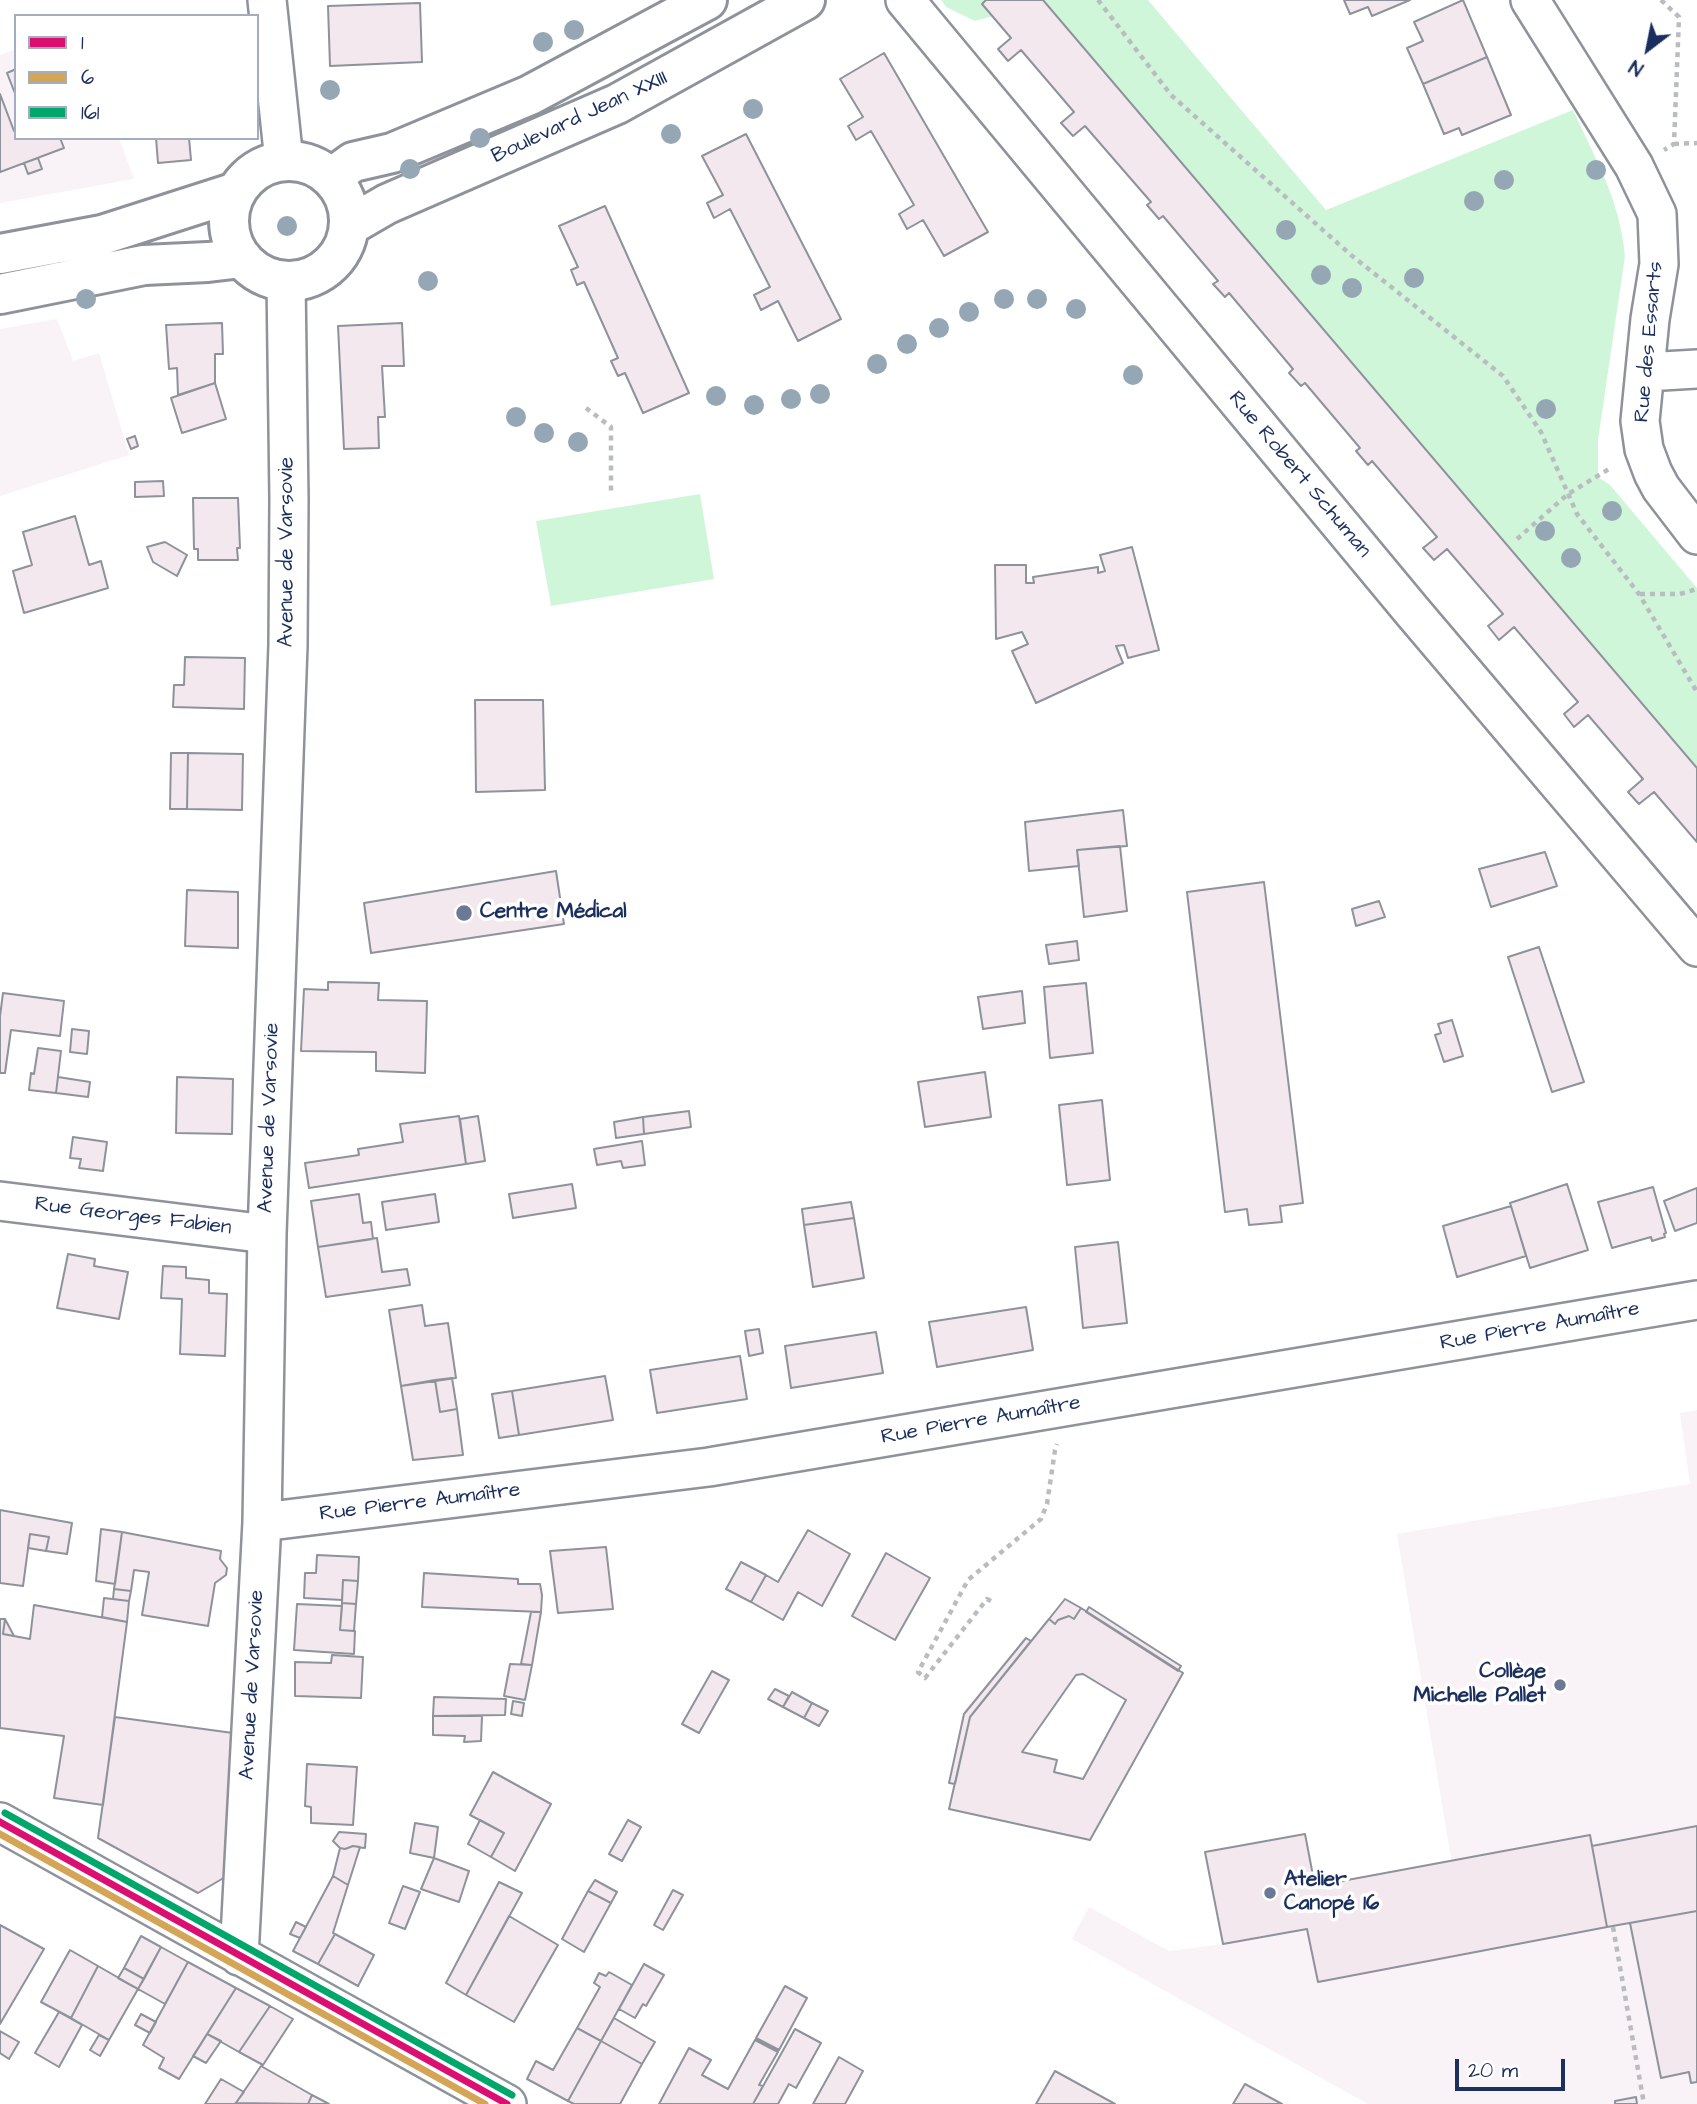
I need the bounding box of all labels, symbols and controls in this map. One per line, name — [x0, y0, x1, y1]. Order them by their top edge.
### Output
legend — [14, 14, 259, 140]
north arrow — [1613, 14, 1683, 84]
text: 1 — [81, 28, 84, 57]
text: N — [1624, 53, 1649, 82]
text: 6 — [81, 63, 94, 92]
street label: Boulevard Jean XXIII — [488, 66, 672, 170]
text: 161 — [81, 98, 100, 127]
street label: Rue des Essarts — [1630, 261, 1670, 423]
street label: Rue Robert Schuman — [1222, 387, 1376, 563]
street label: Avenue de Varsovie — [275, 457, 301, 647]
place label: Centre Médical — [480, 900, 627, 926]
marker: Centre Médical — [454, 903, 474, 923]
street label: Avenue de Varsovie — [254, 1022, 286, 1214]
street label: Rue Georges Fabien — [33, 1192, 233, 1242]
street label: Rue Pierre Aumaître — [1438, 1297, 1642, 1357]
street label: Rue Pierre Aumaître — [879, 1391, 1083, 1451]
street label: Rue Pierre Aumaître — [318, 1478, 522, 1528]
street label: Avenue de Varsovie — [235, 1589, 271, 1781]
place label: Collège Michelle Pallet — [1413, 1660, 1546, 1710]
marker: Collège Michelle Pallet — [1552, 1677, 1568, 1693]
place label: Atelier Canopé 16 — [1284, 1868, 1379, 1918]
marker: Atelier Canopé 16 — [1262, 1885, 1278, 1901]
scale bar — [1459, 2044, 1569, 2088]
text: 20 m — [1468, 2056, 1518, 2085]

